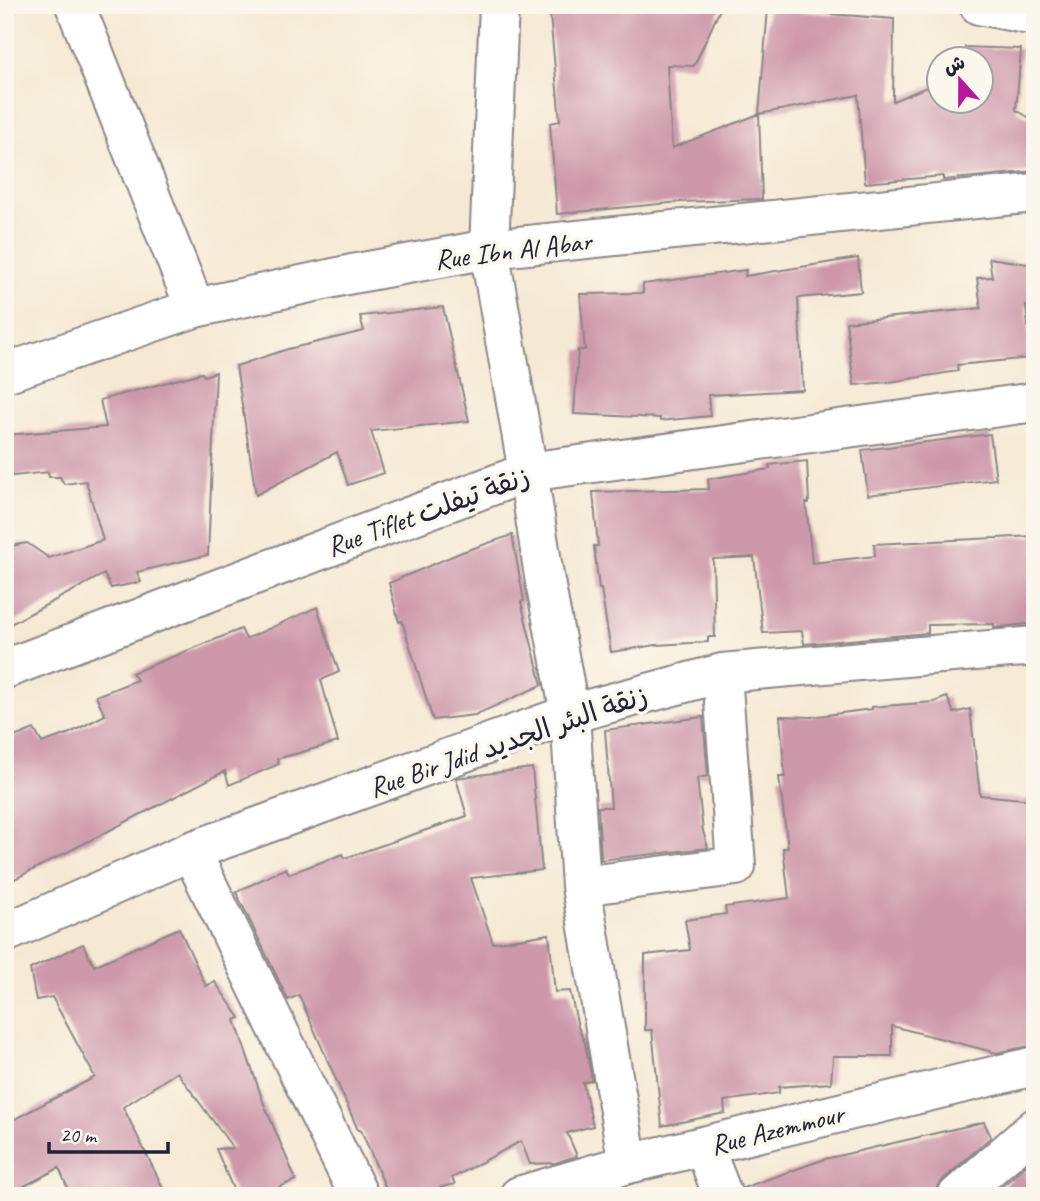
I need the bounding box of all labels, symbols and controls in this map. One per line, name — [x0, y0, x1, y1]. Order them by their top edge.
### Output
north arrow — [925, 46, 995, 116]
text: ش — [940, 50, 968, 80]
street label: Rue Ibn Al Abar — [433, 223, 595, 277]
street label: Rue Tiflet زنقة تيفلت — [322, 458, 534, 564]
street label: Rue Bir Jdid زنقة البئر الجديد — [364, 677, 652, 805]
street label: Rue Azemmour — [707, 1095, 850, 1162]
scale bar — [49, 1110, 168, 1154]
text: 20 m — [60, 1122, 98, 1148]

